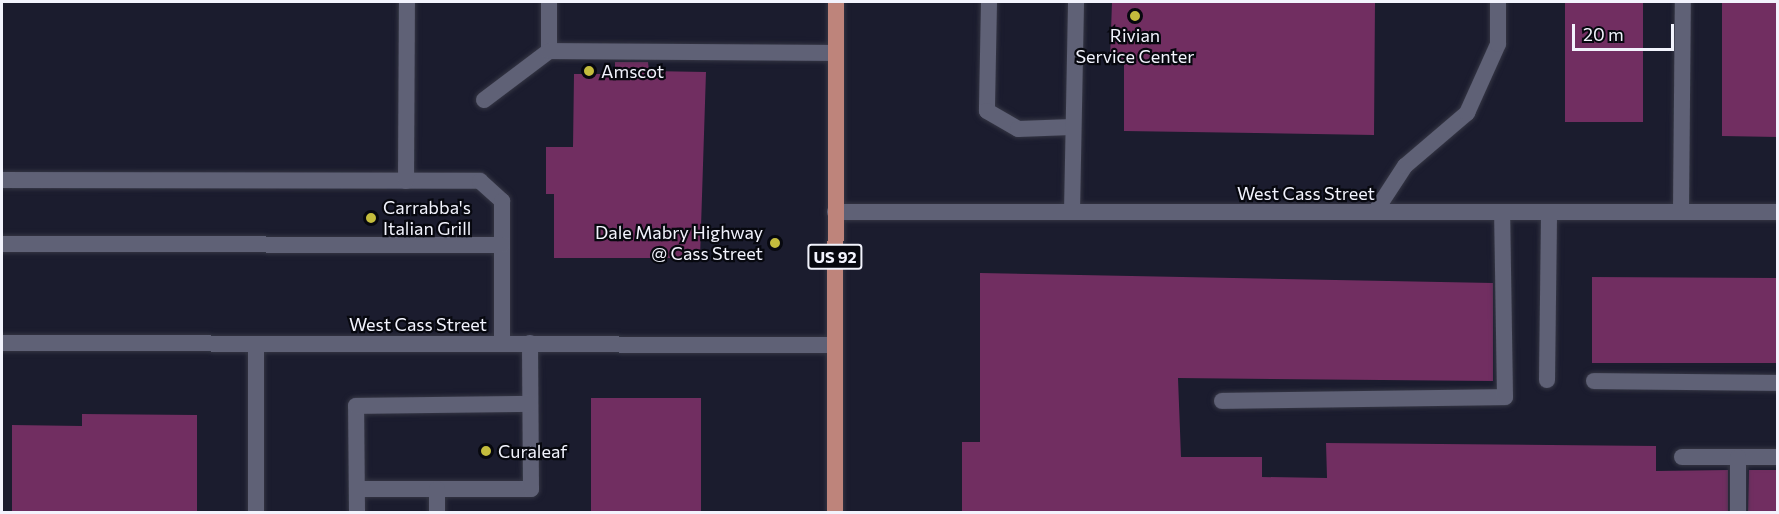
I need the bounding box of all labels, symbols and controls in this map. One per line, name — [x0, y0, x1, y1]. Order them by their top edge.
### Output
marker: Rivian Service Center — [1128, 9, 1142, 23]
scale bar — [1575, 12, 1677, 50]
text: 20 m — [1583, 23, 1624, 45]
place label: Rivian Service Center — [1075, 25, 1195, 68]
place label: Amscot — [601, 60, 664, 82]
marker: Amscot — [582, 64, 596, 78]
street label: West Cass Street — [1237, 182, 1375, 204]
place label: Carrabba's Italian Grill — [383, 197, 471, 240]
marker: Carrabba's Italian Grill — [364, 211, 378, 225]
place label: Dale Mabry Highway @ Cass Street — [595, 222, 763, 264]
marker: Dale Mabry Highway @ Cass Street — [768, 236, 782, 250]
road number: US 92 — [806, 244, 864, 270]
street label: West Cass Street — [349, 313, 487, 335]
place label: Curaleaf — [498, 440, 567, 462]
marker: Curaleaf — [479, 444, 493, 458]

